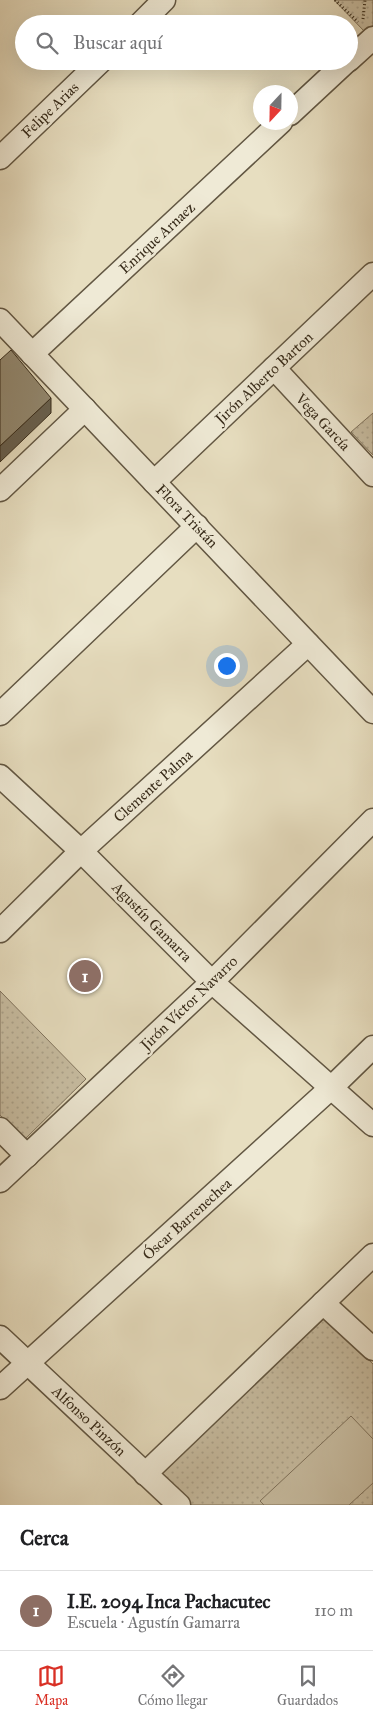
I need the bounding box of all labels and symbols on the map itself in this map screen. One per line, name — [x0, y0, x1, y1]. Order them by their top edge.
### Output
street label: Felipe Arias — [18, 78, 82, 142]
north arrow — [253, 85, 298, 130]
street label: Enrique Arnaez — [116, 198, 199, 278]
street label: Jirón Alberto Barton — [210, 328, 317, 430]
street label: Vega García — [291, 389, 355, 455]
street label: Flora Tristán — [152, 480, 222, 552]
your location — [214, 653, 240, 679]
street label: Clemente Palma — [110, 745, 197, 826]
street label: Agustín Gamarra — [108, 878, 196, 966]
street label: Jirón Víctor Navarro — [135, 952, 242, 1056]
pin: 1 — [69, 957, 101, 995]
street label: Óscar Barrenechea — [138, 1173, 236, 1264]
street label: Alfonso Pinzón — [47, 1381, 130, 1460]

